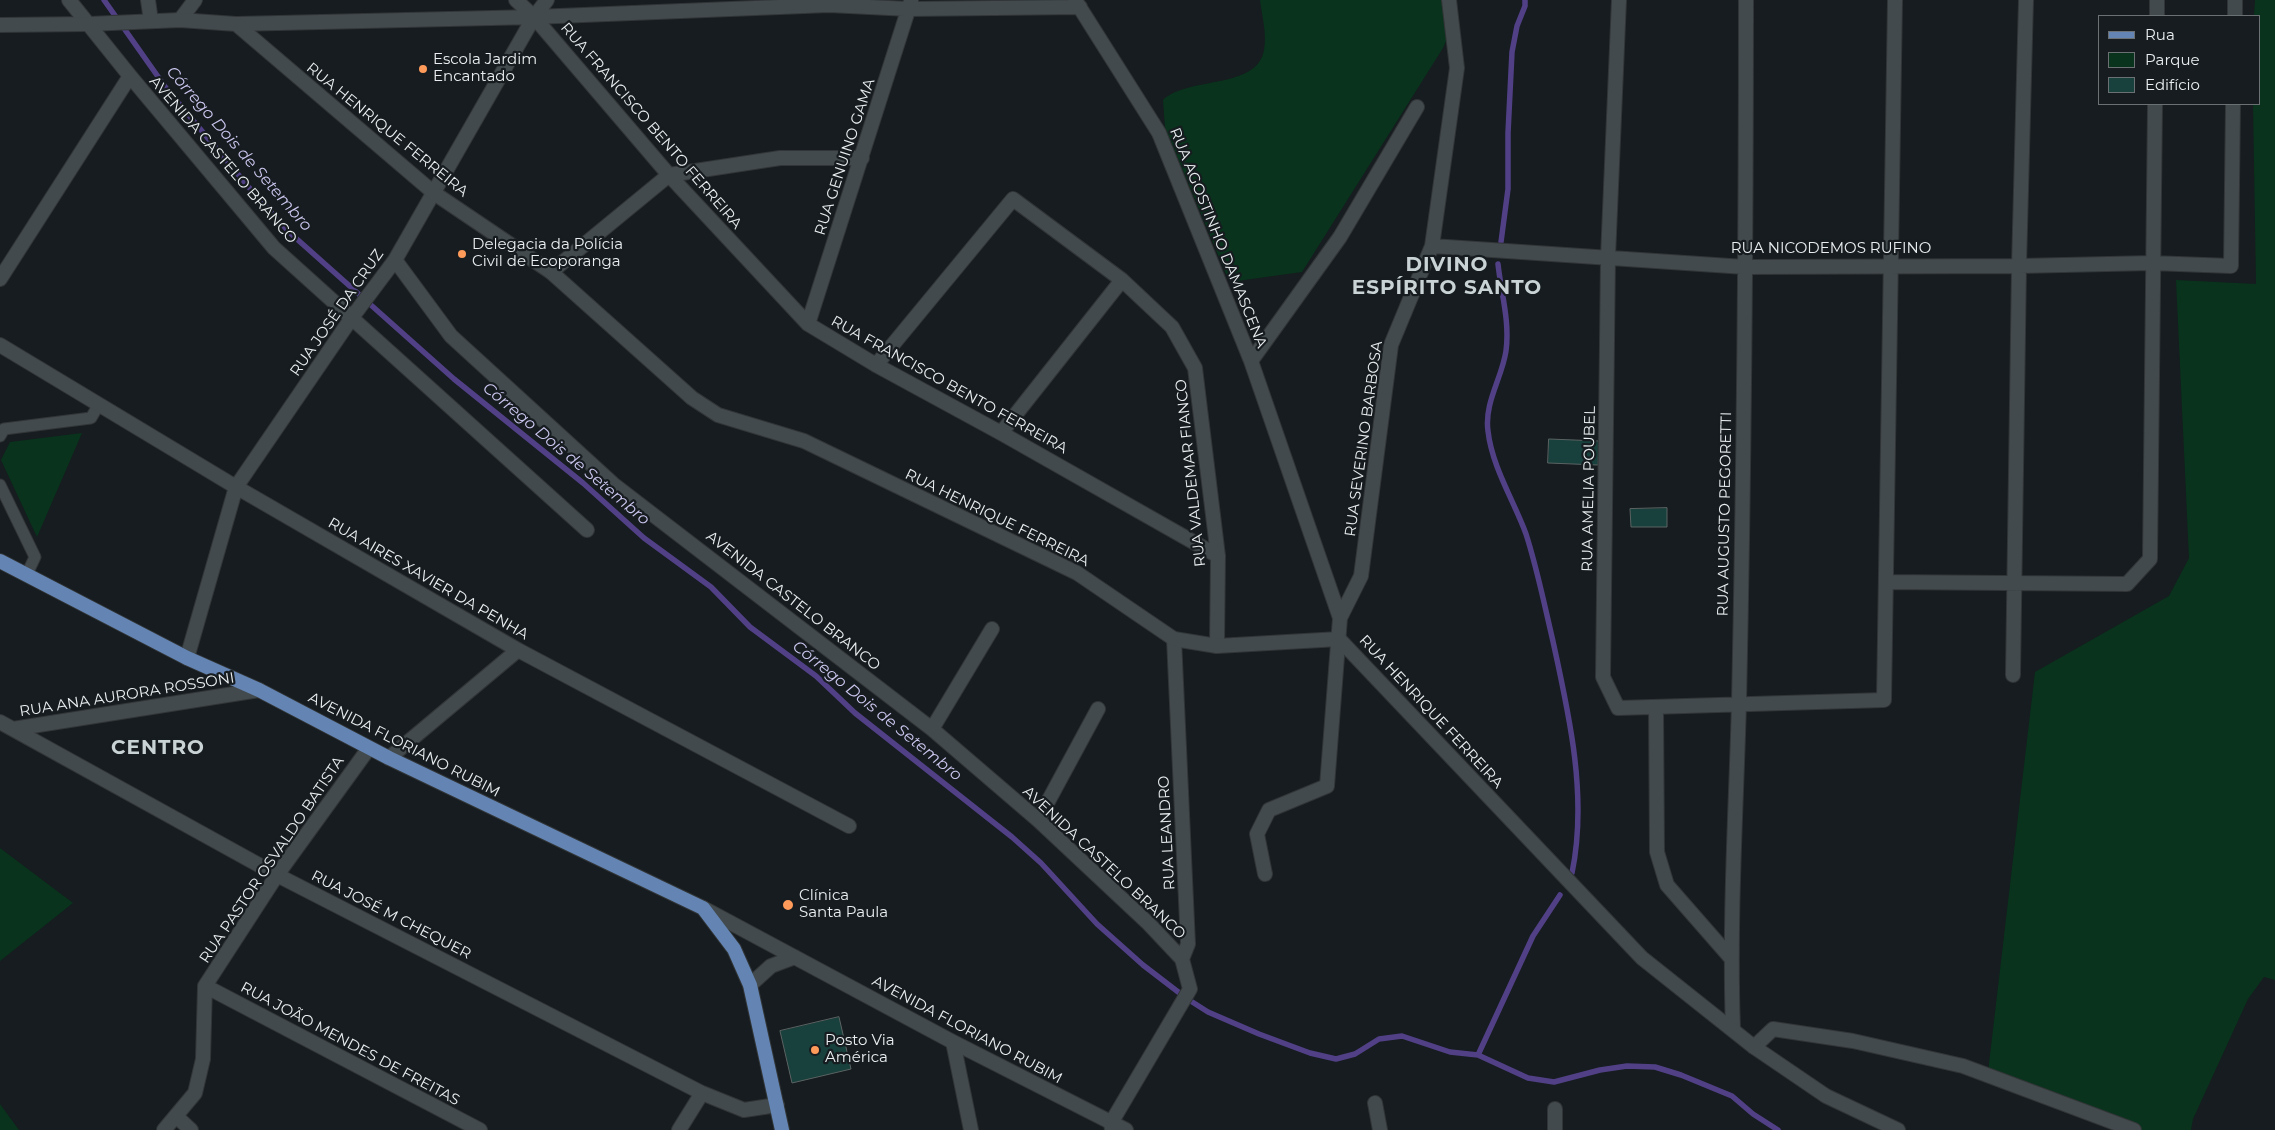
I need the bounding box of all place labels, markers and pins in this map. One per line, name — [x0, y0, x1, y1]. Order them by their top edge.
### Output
place label: Escola Jardim Encantado — [433, 51, 537, 86]
marker: Escola Jardim Encantado — [417, 63, 429, 75]
place label: Delegacia da Polícia Civil de Ecoporanga — [472, 236, 623, 271]
marker: Delegacia da Polícia Civil de Ecoporanga — [456, 248, 468, 260]
place label: Clínica Santa Paula — [799, 887, 888, 922]
marker: Clínica Santa Paula — [781, 898, 795, 912]
place label: Posto Via América — [825, 1032, 895, 1067]
marker: Posto Via América — [809, 1044, 821, 1056]

